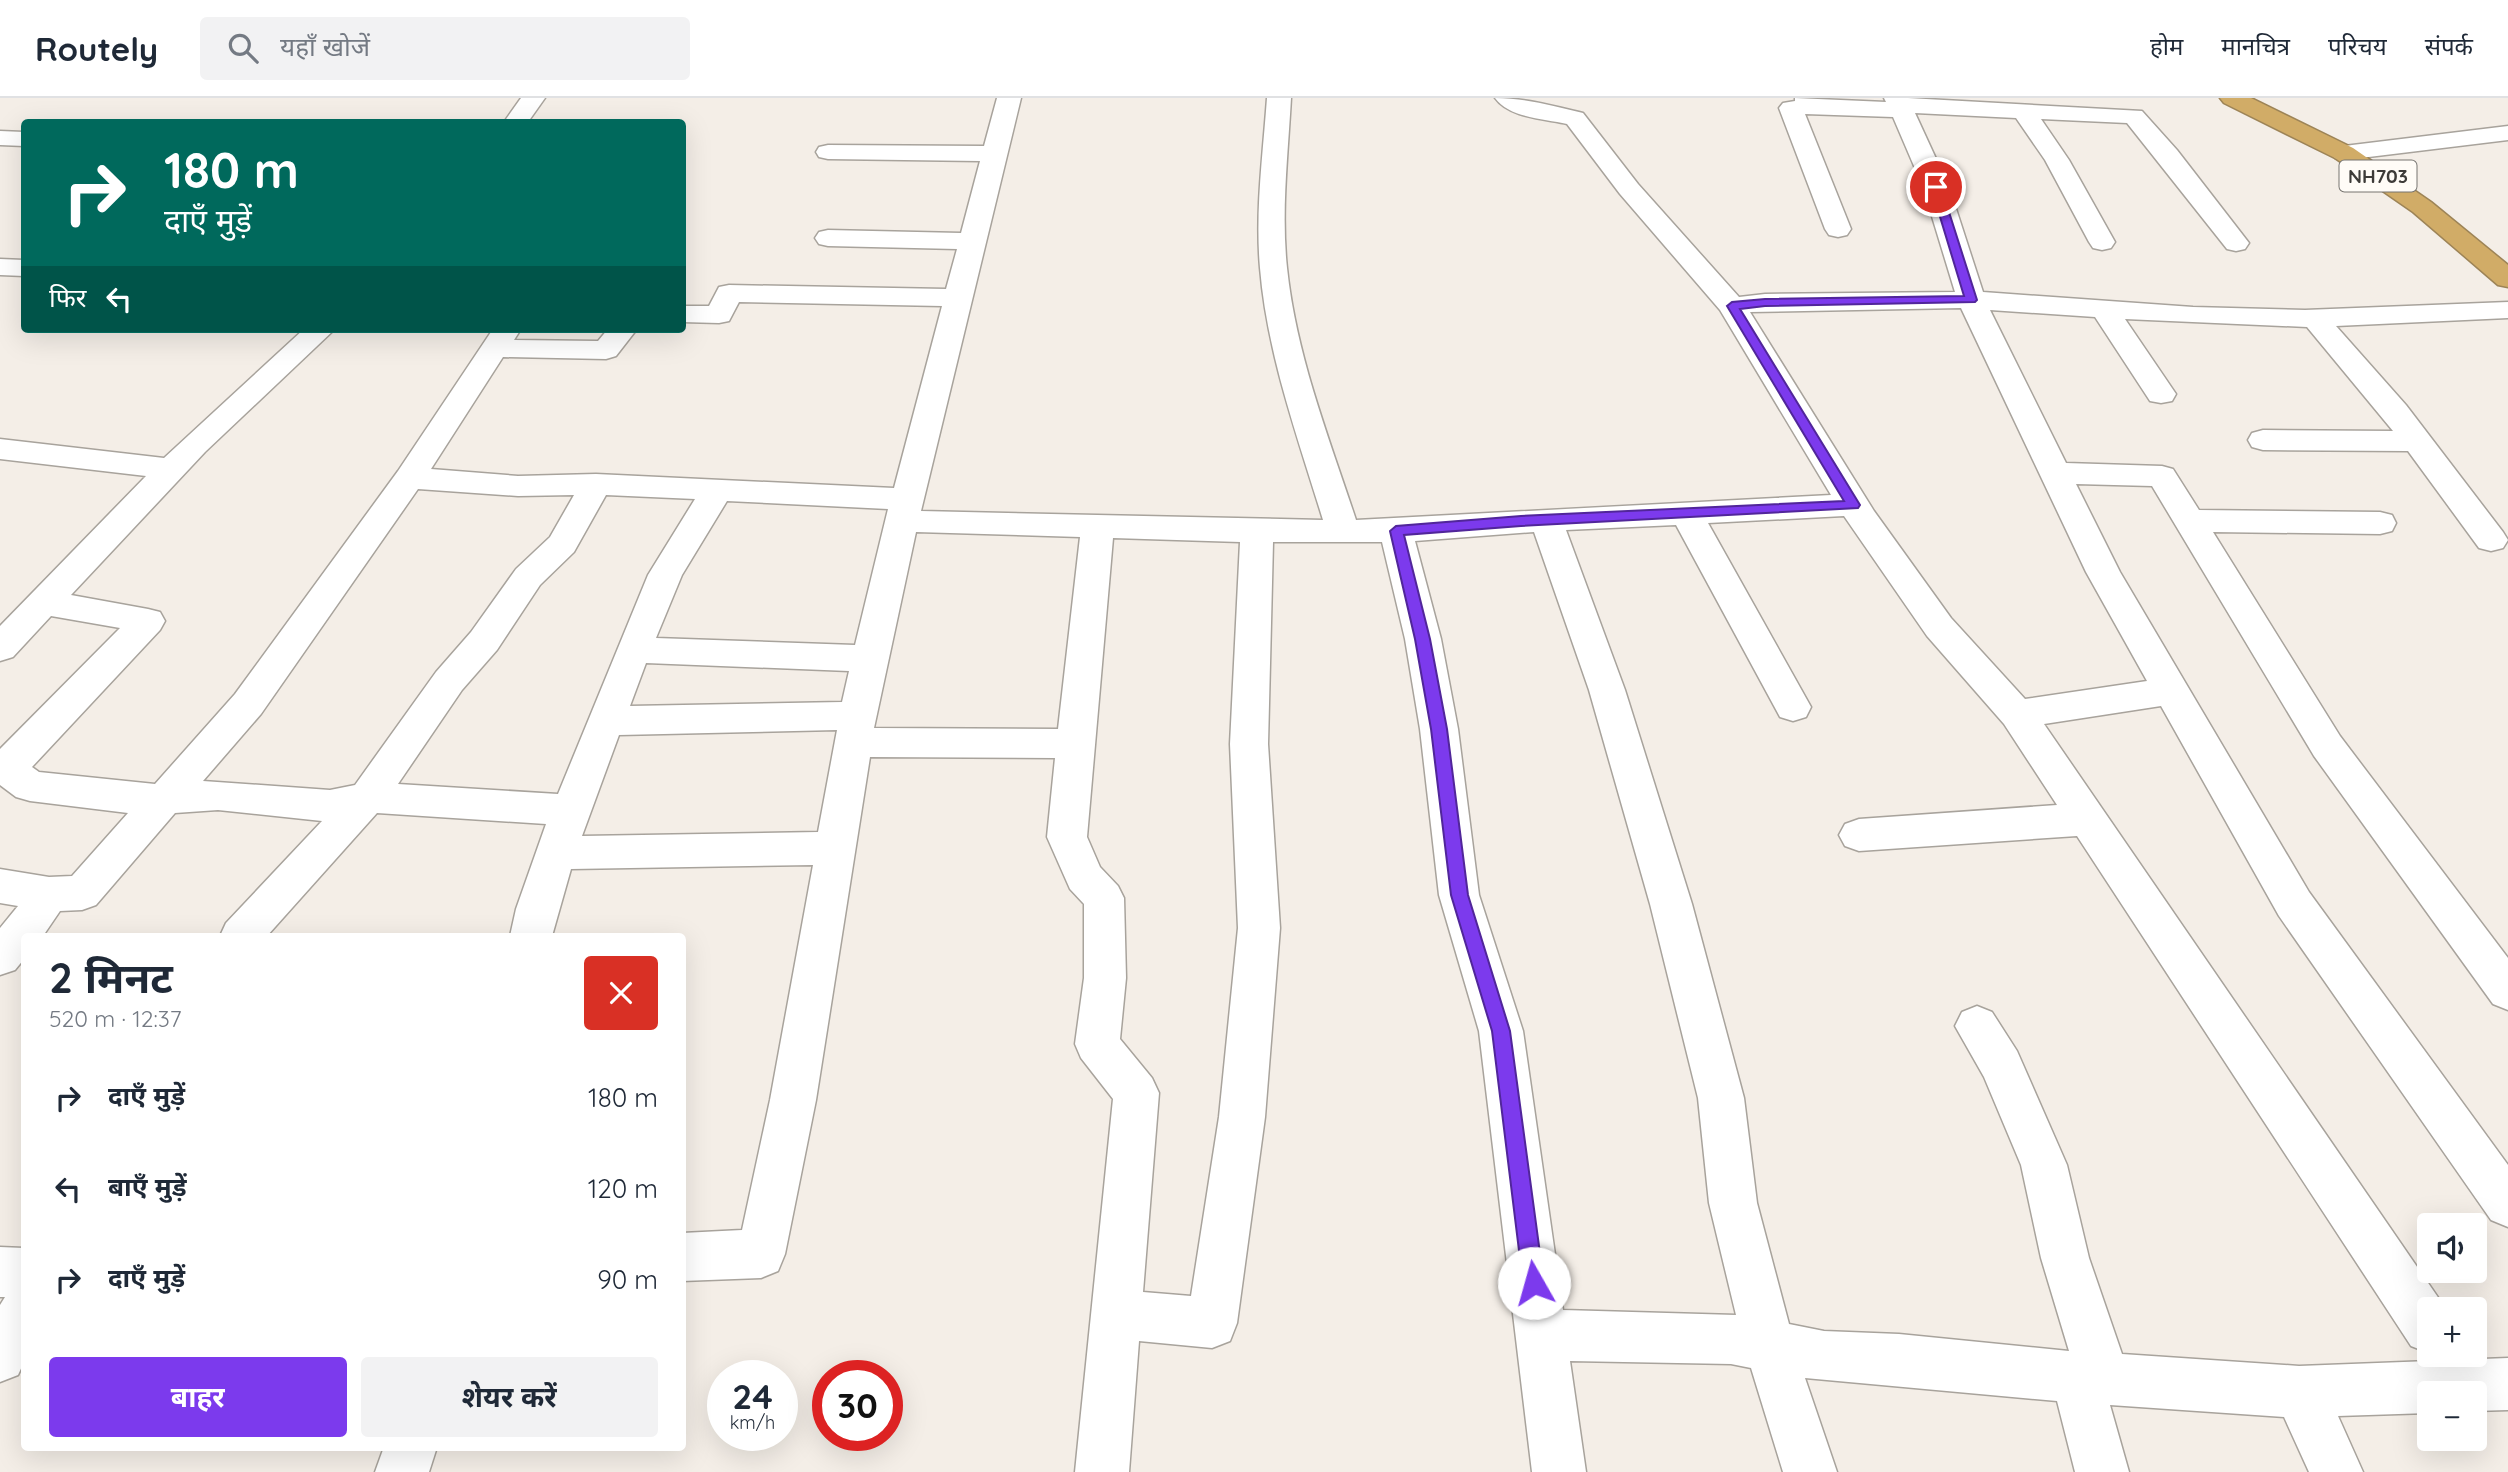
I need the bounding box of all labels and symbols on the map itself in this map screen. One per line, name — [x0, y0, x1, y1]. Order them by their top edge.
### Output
pin — [1906, 157, 1966, 217]
road number: NH703 — [2340, 160, 2416, 192]
position arrow — [1497, 1246, 1571, 1320]
speed limit sign: 30 — [812, 1360, 903, 1451]

